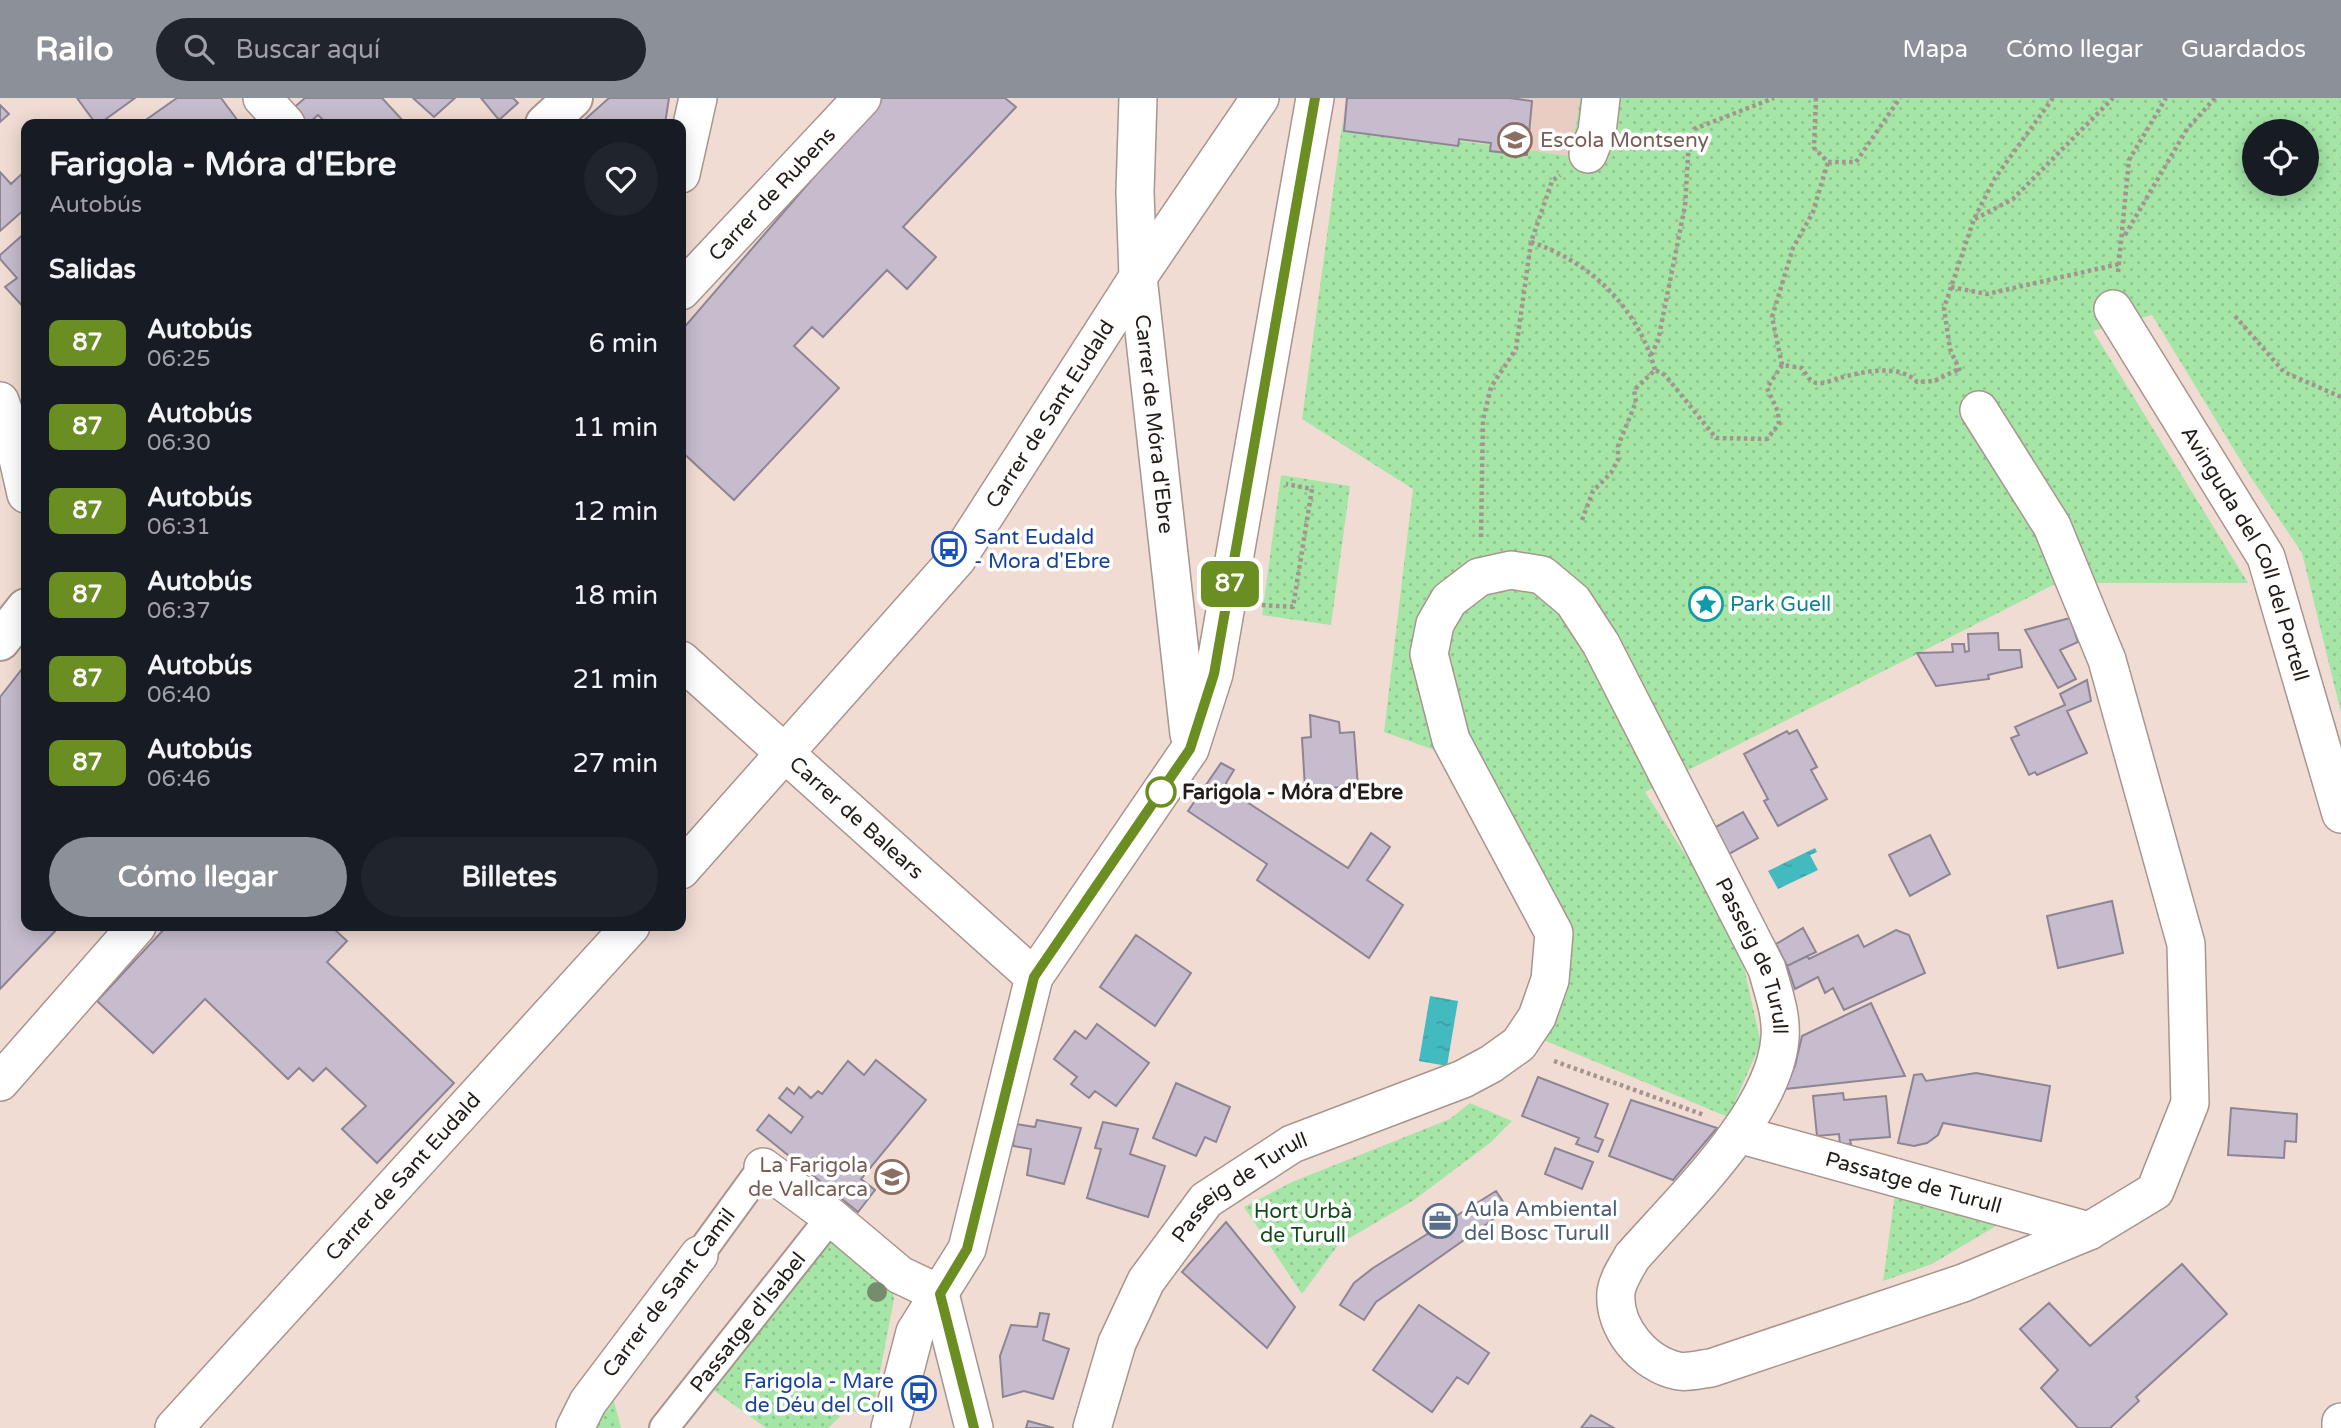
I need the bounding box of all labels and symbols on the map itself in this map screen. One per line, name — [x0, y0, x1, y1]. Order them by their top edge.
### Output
school or university icon: Escola Montseny — [1496, 121, 1534, 159]
street label: Carrer de Rubens — [703, 122, 841, 266]
place label: Escola Montseny — [1540, 128, 1709, 153]
street label: Carrer de Móra d'Ebre — [1130, 313, 1179, 535]
street label: Carrer de Sant Eudald — [980, 315, 1120, 513]
street label: Avinguda del Coll del Portell — [2176, 421, 2314, 684]
place label: Sant Eudald - Mora d'Ebre — [974, 525, 1110, 574]
bus stop icon: Sant Eudald - Mora d'Ebre — [930, 530, 968, 568]
line badge: 87 — [1198, 561, 1262, 607]
place icon: Park Guell — [1687, 585, 1725, 623]
place label: Park Guell — [1730, 592, 1831, 617]
street label: Carrer de Balears — [784, 751, 929, 884]
marker: Farigola - Móra d'Ebre — [1146, 777, 1176, 807]
place label: Farigola - Móra d'Ebre — [1182, 780, 1403, 805]
street label: Passeig de Turull — [1710, 873, 1793, 1034]
street label: Carrer de Sant Eudald — [320, 1087, 486, 1266]
street label: Passeig de Turull — [1166, 1127, 1311, 1247]
street label: Passatge de Turull — [1822, 1146, 2004, 1219]
place label: La Farigola de Vallcarca — [748, 1153, 868, 1202]
school or university icon: La Farigola de Vallcarca — [873, 1158, 911, 1196]
place label: Aula Ambiental del Bosc Turull — [1464, 1197, 1617, 1246]
park label: Hort Urbà de Turull — [1254, 1199, 1352, 1248]
office icon: Aula Ambiental del Bosc Turull — [1421, 1202, 1459, 1240]
street label: Carrer de Sant Camil — [597, 1204, 741, 1382]
street label: Passatge d'Isabel — [685, 1247, 811, 1397]
place label: Farigola - Mare de Déu del Coll — [744, 1369, 894, 1418]
bus stop icon: Farigola - Mare de Déu del Coll — [900, 1374, 938, 1412]

